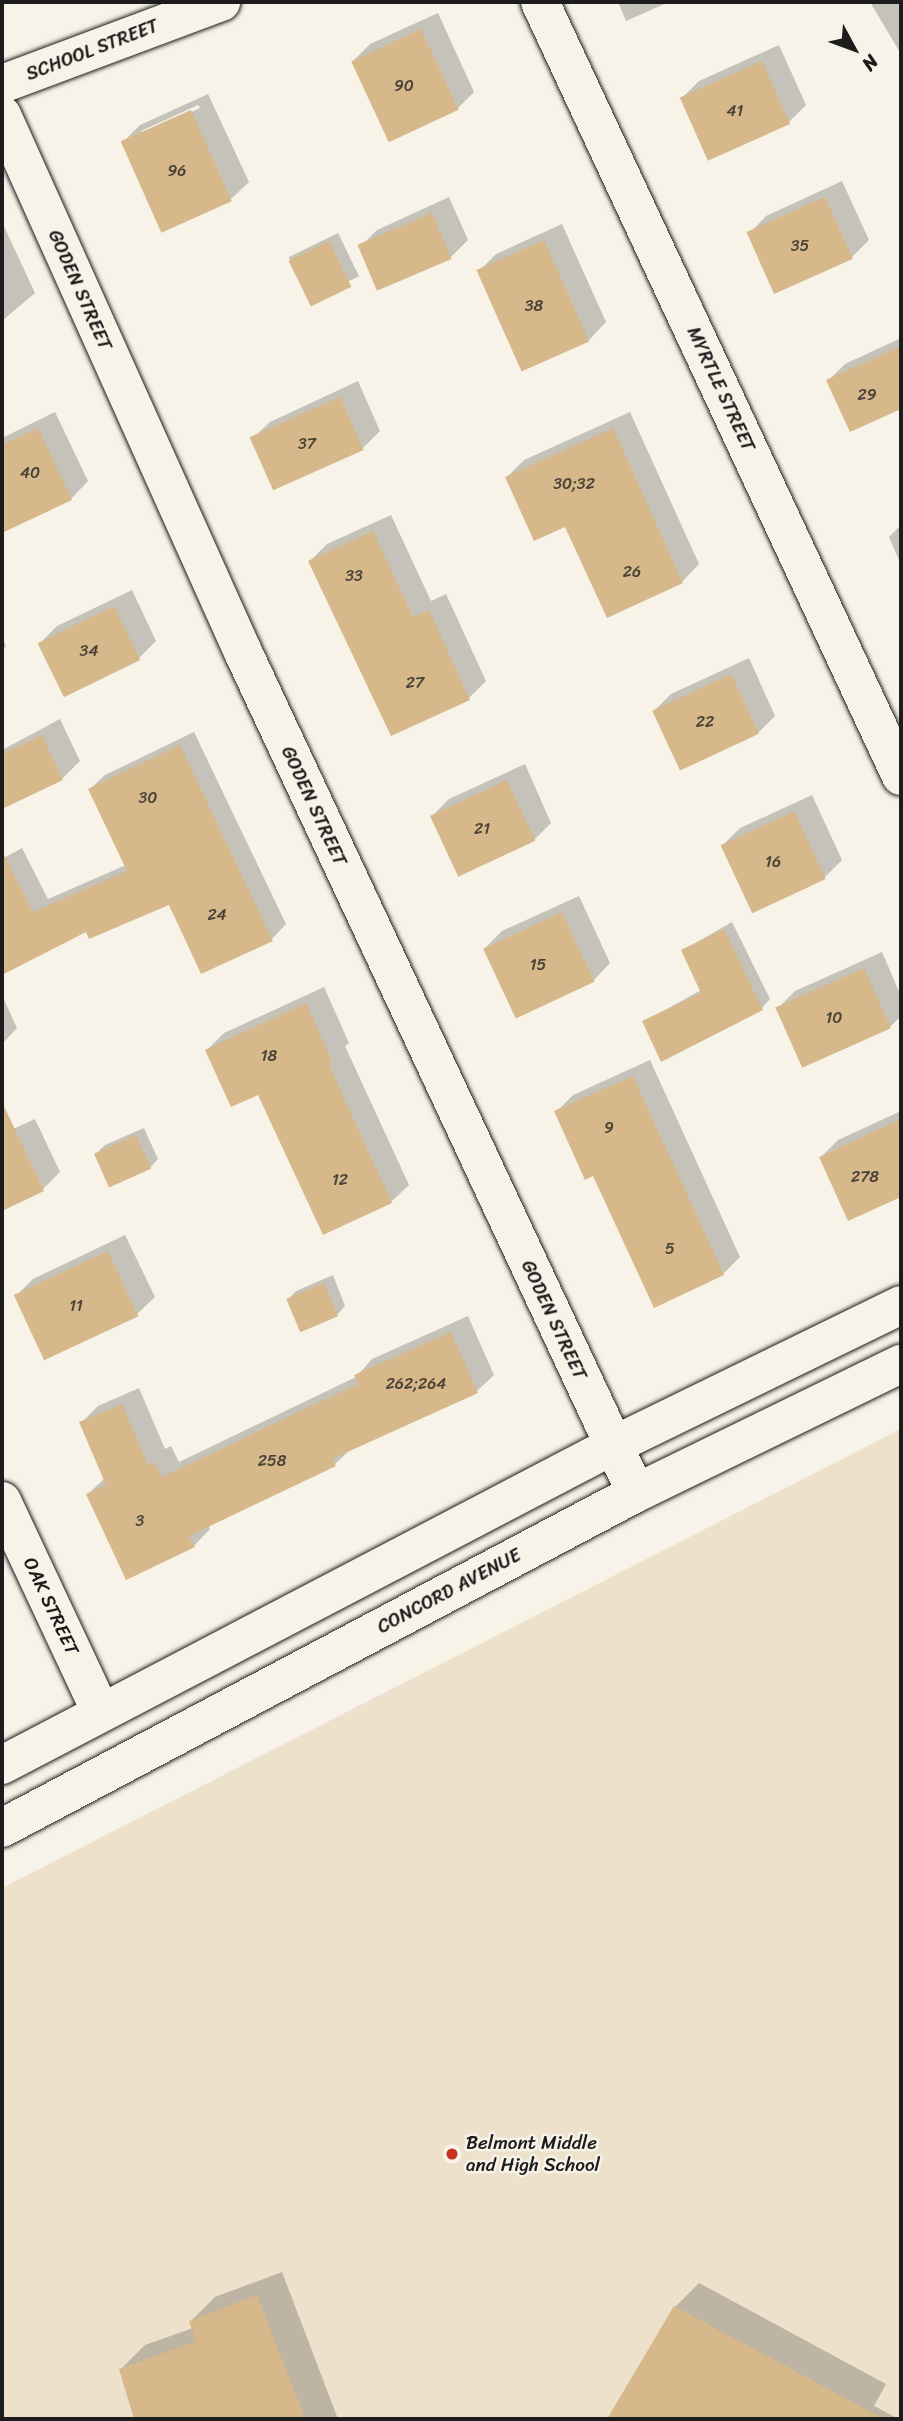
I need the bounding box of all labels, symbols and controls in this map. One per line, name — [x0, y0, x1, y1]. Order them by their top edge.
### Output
street label: SCHOOL STREET — [22, 14, 162, 86]
north arrow — [819, 14, 889, 84]
text: N — [853, 47, 887, 79]
house number: 90 — [394, 76, 414, 96]
house number: 41 — [727, 101, 743, 121]
house number: 96 — [168, 161, 186, 181]
street label: GODEN STREET — [43, 226, 117, 354]
house number: 35 — [791, 236, 809, 256]
house number: 38 — [525, 296, 543, 316]
street label: MYRTLE STREET — [682, 322, 760, 456]
house number: 29 — [857, 385, 877, 405]
house number: 37 — [298, 434, 316, 454]
house number: 40 — [20, 463, 40, 483]
house number: 30;32 — [553, 474, 595, 494]
house number: 26 — [623, 562, 641, 582]
house number: 33 — [345, 566, 363, 586]
house number: 34 — [80, 641, 98, 661]
house number: 27 — [406, 673, 424, 693]
house number: 22 — [696, 712, 714, 732]
street label: GODEN STREET — [276, 743, 352, 869]
house number: 30 — [139, 788, 157, 808]
house number: 21 — [474, 819, 490, 839]
house number: 16 — [765, 852, 781, 872]
house number: 24 — [207, 905, 227, 925]
house number: 15 — [530, 955, 546, 975]
house number: 10 — [826, 1008, 842, 1028]
house number: 18 — [261, 1046, 277, 1066]
house number: 9 — [604, 1118, 614, 1138]
house number: 278 — [851, 1167, 879, 1187]
house number: 12 — [332, 1170, 348, 1190]
house number: 5 — [665, 1239, 675, 1259]
street label: GODEN STREET — [516, 1257, 592, 1383]
house number: 11 — [69, 1296, 83, 1316]
house number: 262;264 — [386, 1374, 446, 1394]
house number: 258 — [258, 1451, 286, 1471]
house number: 3 — [136, 1511, 144, 1531]
street label: CONCORD AVENUE — [373, 1544, 525, 1638]
street label: OAK STREET — [18, 1553, 84, 1659]
place label: Belmont Middle and High School — [466, 2132, 600, 2176]
marker: Belmont Middle and High School — [444, 2146, 460, 2162]

